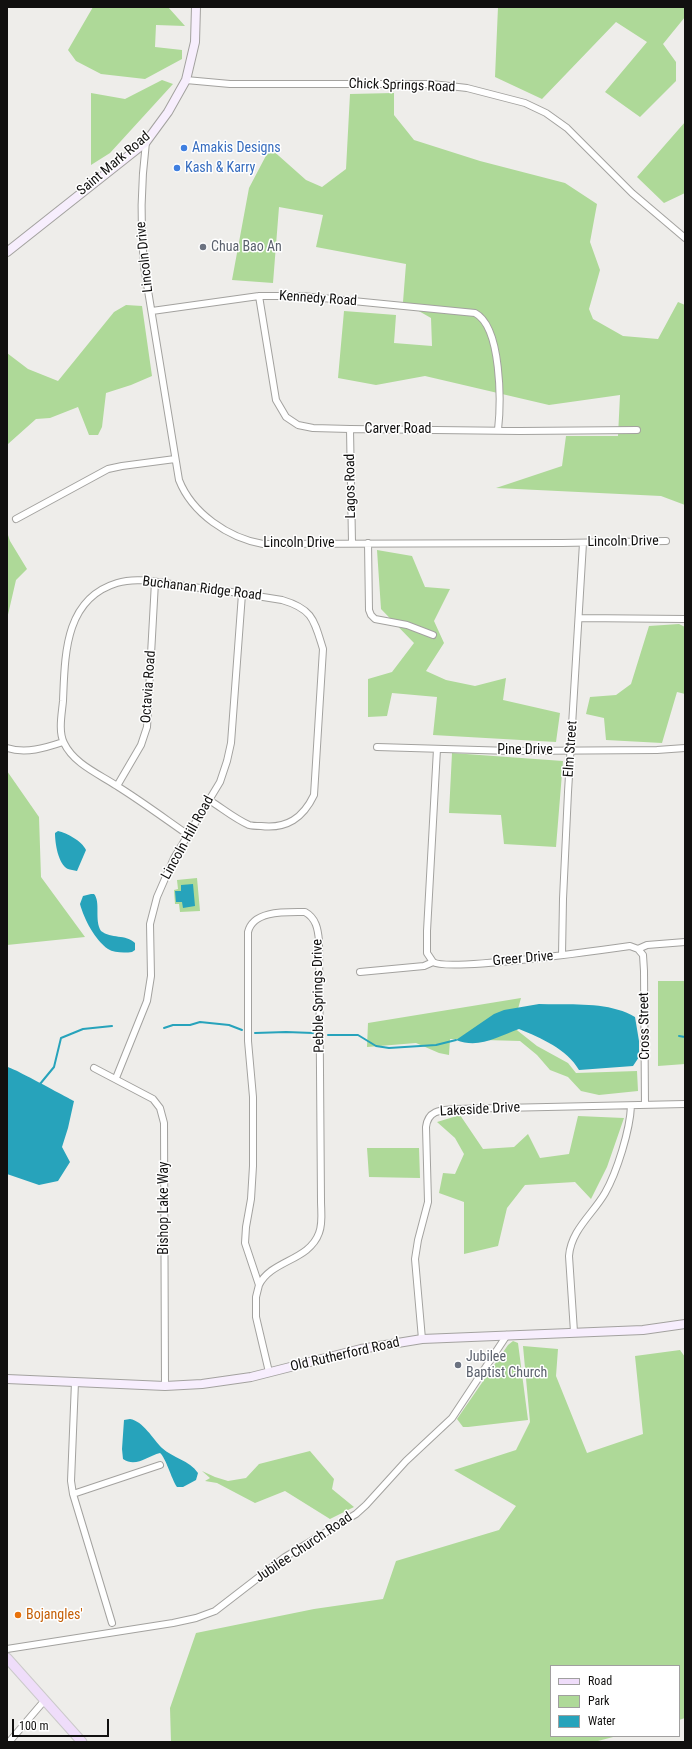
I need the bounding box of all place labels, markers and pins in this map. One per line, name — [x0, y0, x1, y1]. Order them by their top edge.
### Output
place label: Amakis Designs — [192, 140, 281, 156]
marker: Amakis Designs — [179, 143, 189, 153]
place label: Kash & Karry — [185, 160, 255, 176]
marker: Kash & Karry — [172, 163, 182, 173]
place label: Chua Bao An — [211, 239, 282, 255]
marker: Chua Bao An — [198, 242, 208, 252]
place label: Jubilee Baptist Church — [466, 1349, 547, 1382]
marker: Jubilee Baptist Church — [453, 1360, 463, 1370]
place label: Bojangles' — [26, 1607, 83, 1623]
marker: Bojangles' — [13, 1610, 23, 1620]

